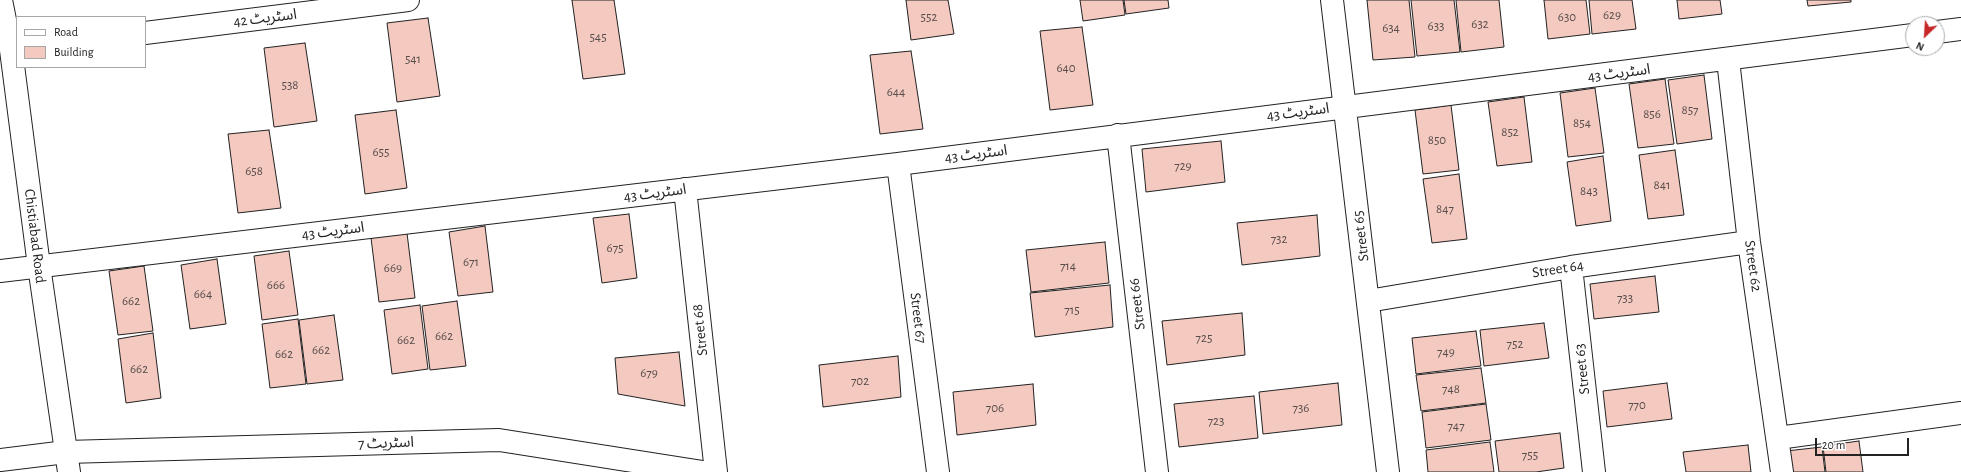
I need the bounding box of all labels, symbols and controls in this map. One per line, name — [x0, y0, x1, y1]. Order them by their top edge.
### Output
street label: اسٹریٹ 42 — [232, 5, 298, 31]
house number: 629 — [1603, 7, 1621, 23]
house number: 552 — [921, 9, 937, 25]
house number: 630 — [1558, 9, 1576, 25]
legend — [16, 16, 146, 68]
house number: 632 — [1471, 16, 1489, 32]
north arrow — [1905, 16, 1945, 56]
house number: 633 — [1428, 18, 1444, 34]
house number: 634 — [1382, 20, 1400, 36]
text: Road — [54, 26, 78, 38]
house number: 545 — [589, 29, 607, 45]
text: N — [1914, 40, 1926, 53]
text: Building — [54, 46, 94, 58]
house number: 541 — [405, 51, 421, 67]
house number: 640 — [1056, 60, 1076, 76]
street label: اسٹریٹ 43 — [1587, 60, 1651, 86]
house number: 538 — [282, 77, 298, 93]
house number: 644 — [887, 84, 905, 100]
street label: اسٹریٹ 43 — [1266, 99, 1330, 125]
house number: 857 — [1681, 102, 1699, 118]
house number: 856 — [1643, 106, 1661, 122]
house number: 854 — [1573, 115, 1591, 131]
house number: 852 — [1501, 124, 1519, 140]
house number: 850 — [1428, 132, 1446, 148]
street label: اسٹریٹ 43 — [944, 141, 1008, 167]
house number: 655 — [373, 144, 389, 160]
house number: 729 — [1174, 158, 1192, 174]
house number: 658 — [245, 163, 263, 179]
house number: 841 — [1654, 177, 1670, 193]
street label: اسٹریٹ 43 — [623, 180, 687, 206]
house number: 843 — [1580, 183, 1598, 199]
street label: Chistiabad Road — [20, 188, 50, 284]
house number: 847 — [1436, 201, 1454, 217]
street label: Street 65 — [1349, 210, 1373, 262]
street label: اسٹریٹ 43 — [301, 218, 365, 244]
house number: 732 — [1271, 231, 1287, 247]
street label: Street 62 — [1740, 239, 1766, 293]
house number: 675 — [607, 240, 623, 256]
house number: 671 — [463, 254, 479, 270]
street label: Street 64 — [1531, 256, 1585, 282]
house number: 714 — [1060, 258, 1076, 274]
house number: 669 — [384, 260, 402, 276]
house number: 666 — [267, 277, 285, 293]
street label: Street 66 — [1125, 277, 1149, 331]
house number: 664 — [194, 286, 212, 302]
house number: 733 — [1617, 290, 1633, 306]
street label: Street 67 — [906, 292, 930, 344]
house number: 662 — [122, 293, 140, 309]
house number: 715 — [1064, 302, 1080, 318]
street label: Street 68 — [688, 303, 712, 357]
house number: 662 — [435, 328, 453, 344]
house number: 725 — [1196, 330, 1212, 346]
house number: 662 — [397, 332, 415, 348]
house number: 752 — [1507, 336, 1523, 352]
house number: 662 — [312, 342, 330, 358]
street label: Street 63 — [1570, 343, 1594, 395]
house number: 749 — [1437, 344, 1455, 360]
house number: 662 — [275, 346, 293, 362]
house number: 662 — [130, 361, 148, 377]
house number: 679 — [640, 365, 658, 381]
house number: 702 — [851, 373, 869, 389]
house number: 748 — [1442, 381, 1460, 397]
house number: 770 — [1628, 397, 1646, 413]
house number: 706 — [986, 400, 1004, 416]
house number: 736 — [1293, 400, 1309, 416]
house number: 723 — [1208, 413, 1224, 429]
house number: 747 — [1447, 418, 1465, 434]
scale bar — [1817, 430, 1911, 456]
street label: اسٹریٹ 7 — [358, 433, 414, 453]
text: 20 m — [1822, 439, 1845, 451]
house number: 755 — [1522, 447, 1538, 463]

